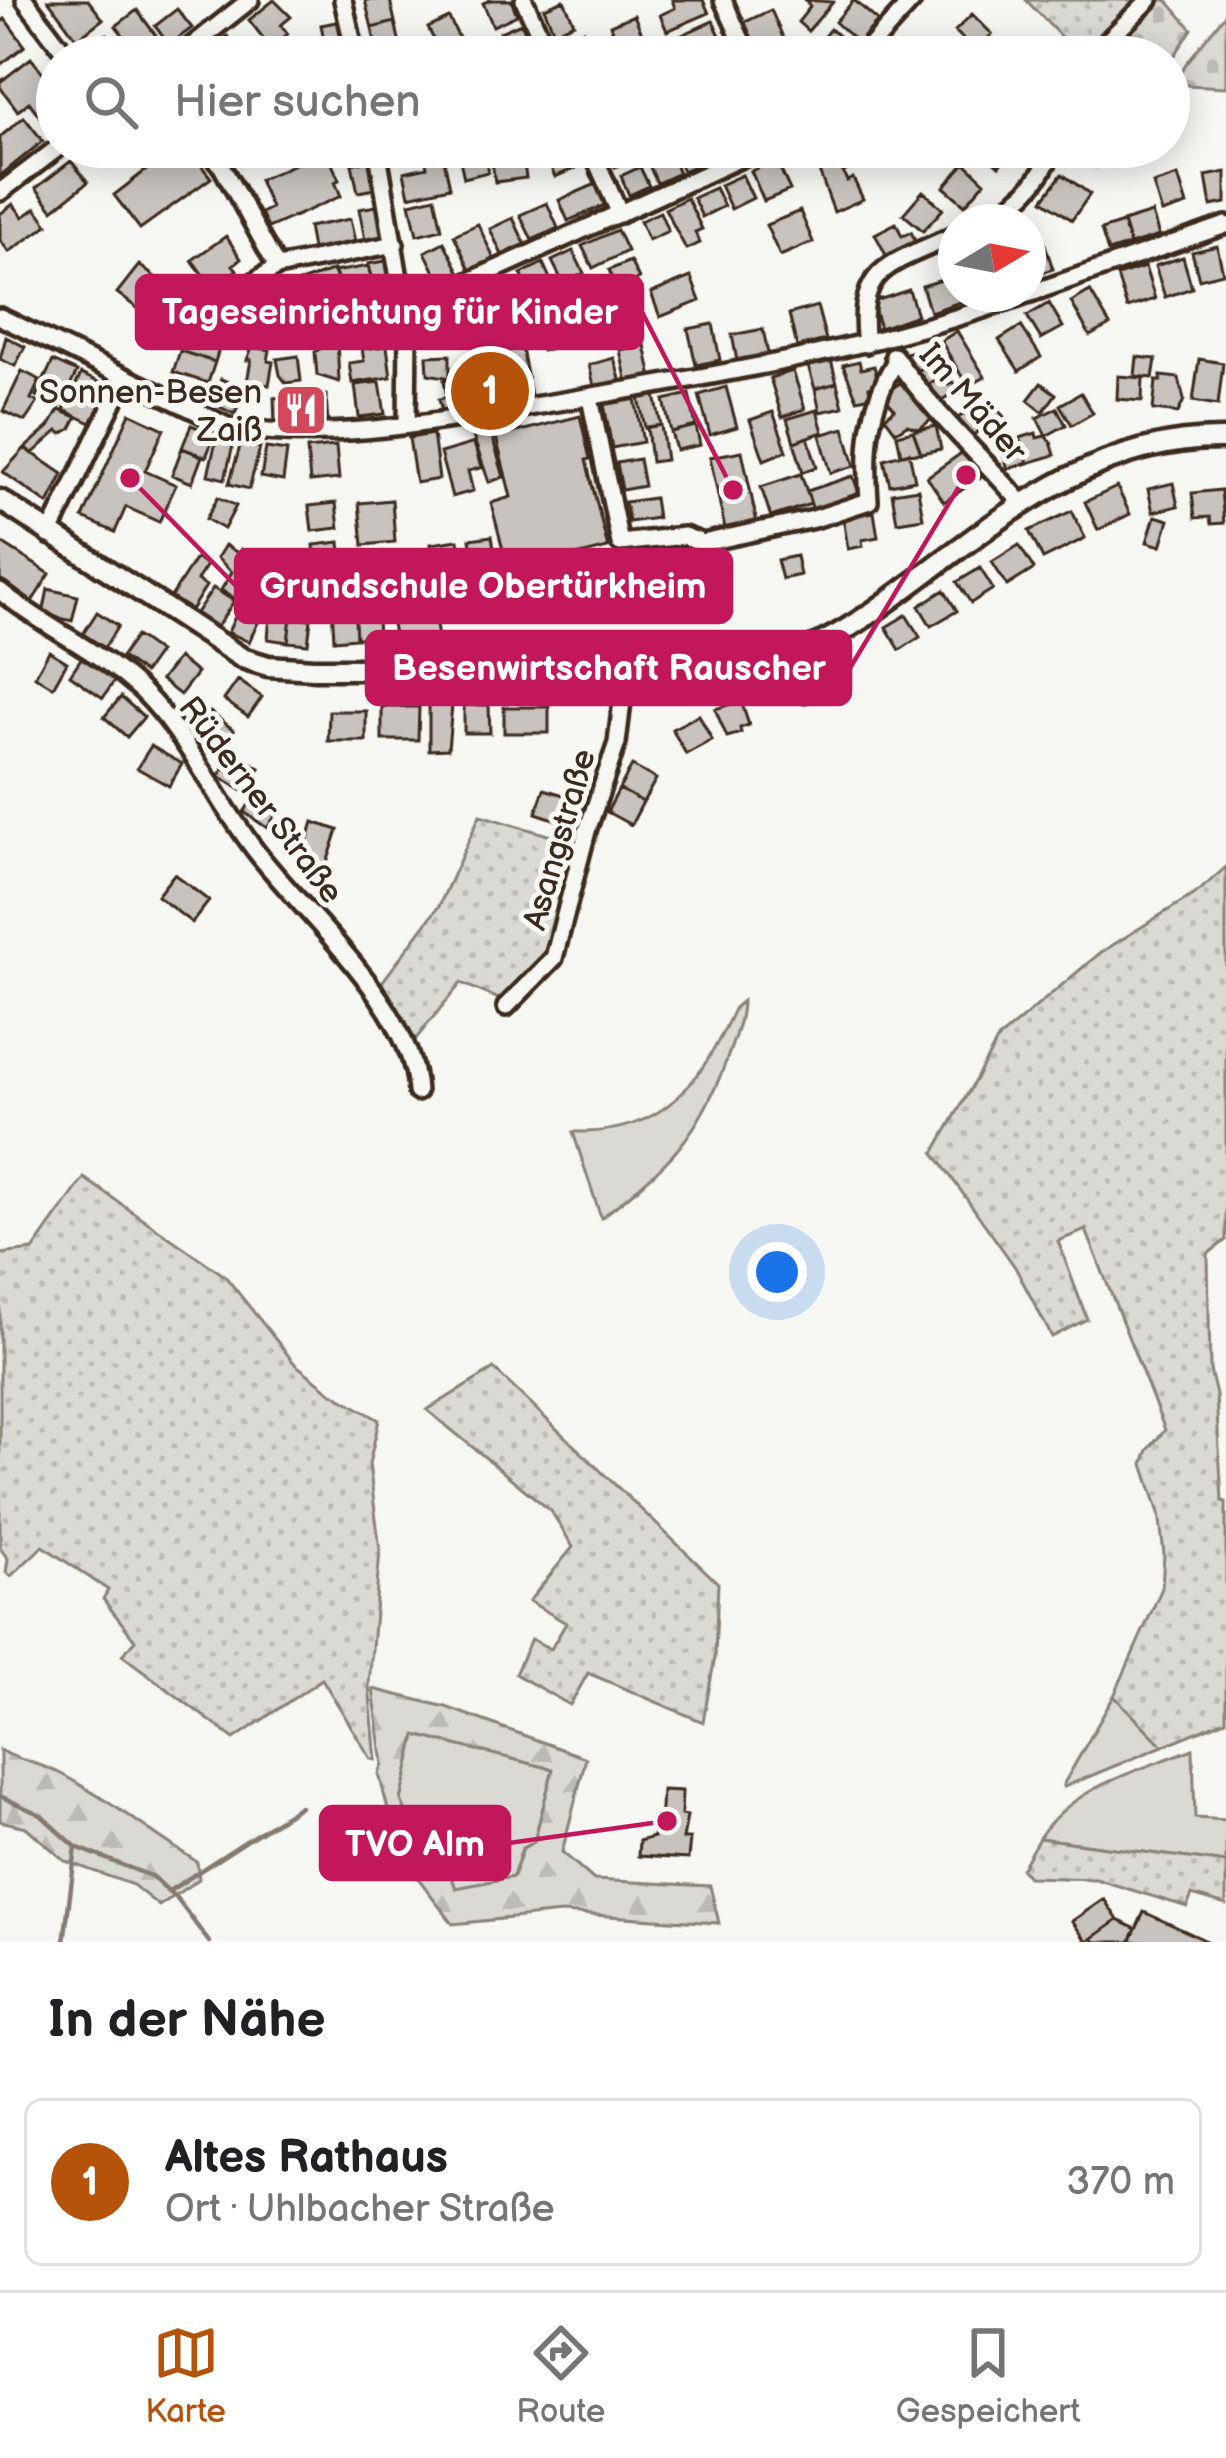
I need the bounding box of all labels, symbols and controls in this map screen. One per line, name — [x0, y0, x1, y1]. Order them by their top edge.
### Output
search box — [36, 36, 1190, 168]
icon: search — [78, 69, 144, 135]
text: Hier suchen — [174, 75, 421, 130]
north arrow — [938, 204, 1046, 312]
callout: Tageseinrichtung für Kinder — [137, 276, 642, 348]
text: Tageseinrichtung für Kinder — [162, 292, 619, 335]
street label: Im Mäder — [910, 336, 1036, 472]
pin: 1 — [451, 346, 529, 436]
place label: Sonnen-Besen Zaiß — [39, 373, 262, 451]
restaurant icon: Sonnen-Besen Zaiß — [273, 382, 329, 438]
callout: Grundschule Obertürkheim — [236, 550, 731, 622]
text: Grundschule Obertürkheim — [259, 566, 707, 609]
callout: Besenwirtschaft Rauscher — [367, 632, 850, 704]
text: Besenwirtschaft Rauscher — [392, 648, 827, 691]
street label: Rüderner Straße — [170, 689, 351, 912]
street label: Asangstraße — [515, 745, 605, 934]
your location — [747, 1242, 807, 1302]
callout: TVO Alm — [321, 1807, 509, 1879]
text: TVO Alm — [345, 1824, 485, 1867]
text: In der Nähe — [48, 1990, 326, 2051]
text: Altes Rathaus — [165, 2131, 448, 2186]
text: 1 — [82, 2159, 98, 2206]
text: 370 m — [1066, 2159, 1175, 2206]
text: Ort · Uhlbacher Straße — [165, 2186, 555, 2233]
tab: Karte — [145, 2320, 226, 2432]
tab: Route — [516, 2320, 605, 2432]
tab: Gespeichert — [896, 2320, 1081, 2432]

